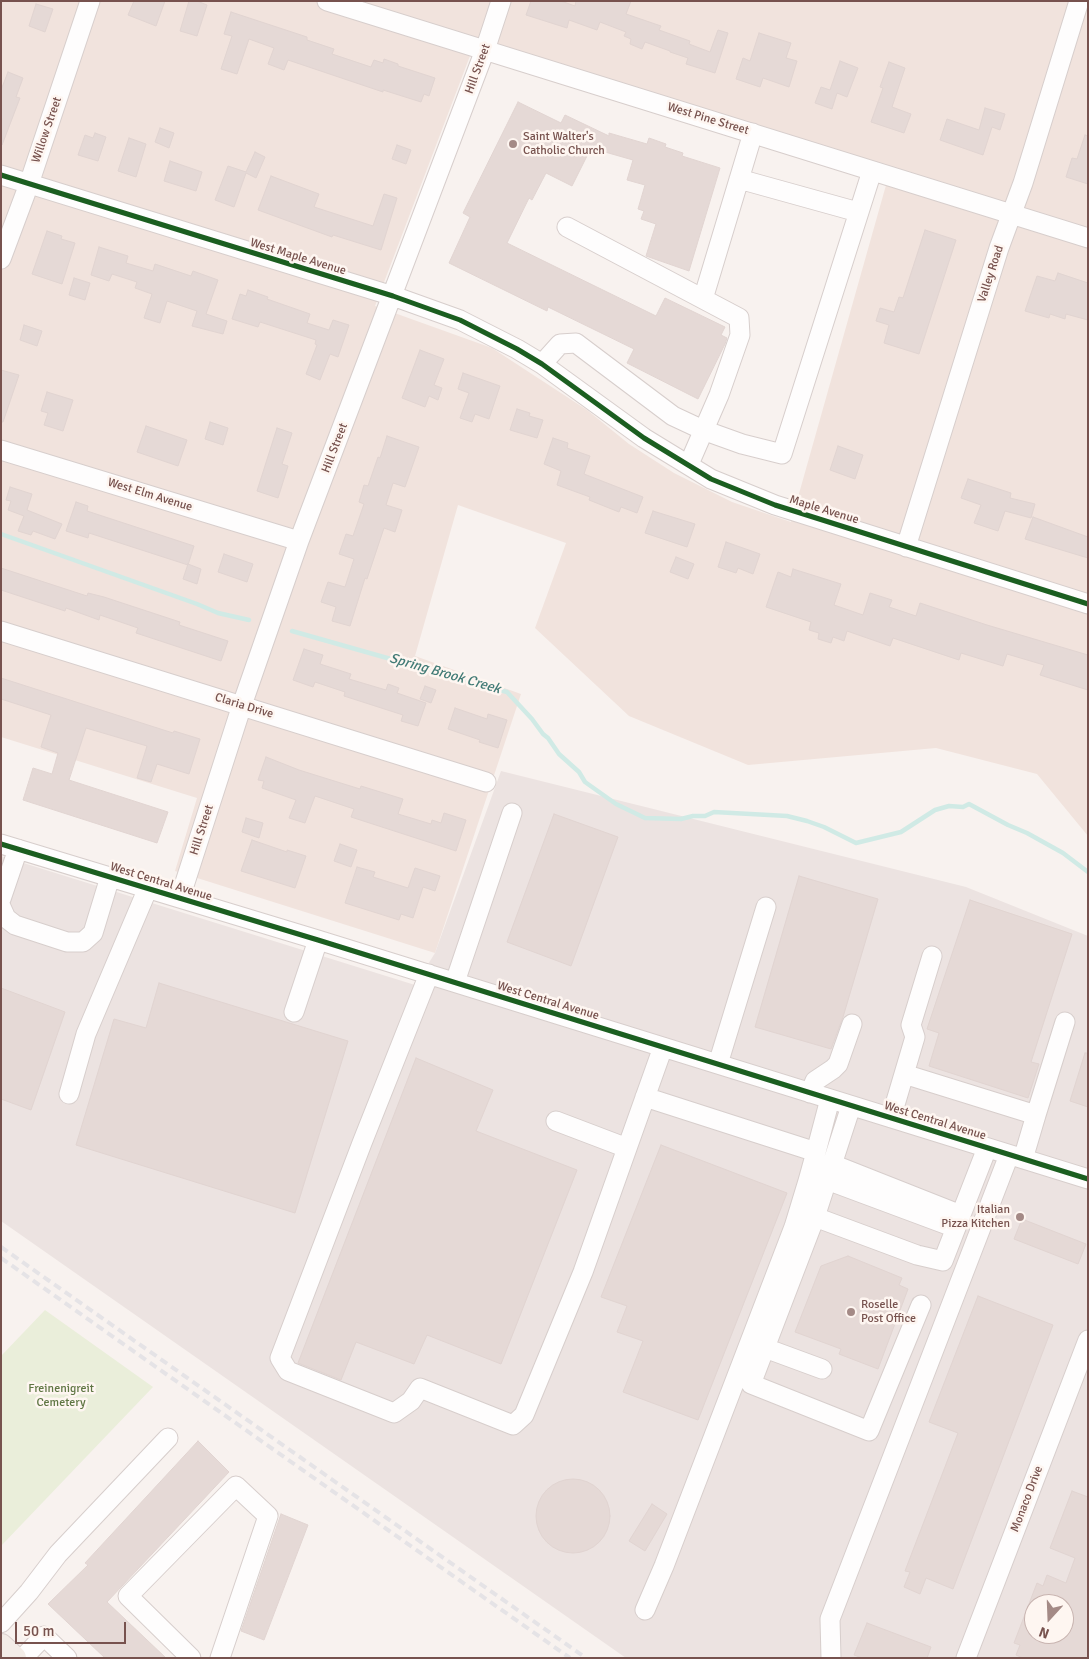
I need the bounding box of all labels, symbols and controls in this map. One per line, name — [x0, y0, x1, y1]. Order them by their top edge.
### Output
street label: Hill Street — [462, 42, 494, 96]
street label: Willow Street — [29, 95, 65, 165]
street label: West Pine Street — [666, 100, 750, 138]
place label: Saint Walter's Catholic Church — [523, 130, 605, 158]
marker: Saint Walter's Catholic Church — [507, 138, 519, 150]
street label: West Maple Avenue — [248, 236, 348, 278]
street label: Valley Road — [975, 244, 1007, 304]
street label: Hill Street — [319, 421, 351, 475]
street label: West Elm Avenue — [106, 475, 194, 515]
street label: Maple Avenue — [788, 493, 860, 527]
water label: Spring Brook Creek — [388, 650, 502, 698]
street label: Claria Drive — [213, 690, 275, 722]
street label: Hill Street — [187, 803, 217, 857]
street label: West Central Avenue — [108, 860, 214, 904]
street label: West Central Avenue — [495, 979, 601, 1023]
street label: West Central Avenue — [882, 1099, 988, 1143]
place label: Italian Pizza Kitchen — [941, 1203, 1010, 1231]
marker: Italian Pizza Kitchen — [1014, 1211, 1026, 1223]
place label: Roselle Post Office — [861, 1298, 916, 1326]
marker: Roselle Post Office — [845, 1306, 857, 1318]
park label: Freinenigreit Cemetery — [28, 1382, 94, 1410]
street label: Monaco Drive — [1008, 1464, 1046, 1534]
north arrow — [1024, 1594, 1074, 1644]
scale bar — [18, 1612, 129, 1644]
text: 50 m — [23, 1622, 54, 1640]
text: N — [1037, 1623, 1052, 1642]

